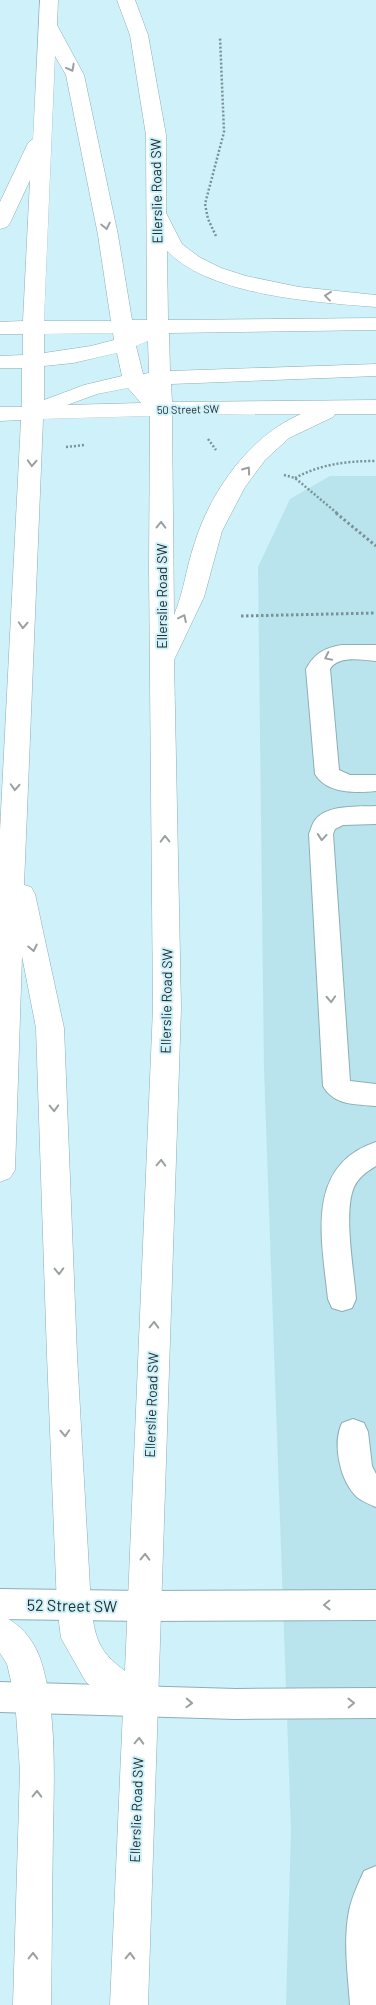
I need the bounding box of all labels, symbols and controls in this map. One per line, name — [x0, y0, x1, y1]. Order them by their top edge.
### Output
one-way arrow — [65, 63, 75, 72]
street label: Ellerslie Road SW — [147, 138, 165, 244]
one-way arrow — [100, 222, 111, 231]
one-way arrow — [323, 291, 331, 302]
street label: 50 Street SW — [157, 402, 220, 416]
one-way arrow — [26, 459, 37, 467]
one-way arrow — [241, 466, 250, 476]
one-way arrow — [156, 521, 167, 529]
street label: Ellerslie Road SW — [153, 543, 170, 649]
one-way arrow — [177, 614, 188, 623]
one-way arrow — [18, 621, 29, 629]
one-way arrow — [325, 651, 334, 661]
one-way arrow — [10, 783, 21, 791]
one-way arrow — [317, 833, 328, 841]
one-way arrow — [160, 835, 170, 842]
one-way arrow — [27, 943, 38, 952]
street label: Ellerslie Road SW — [157, 948, 175, 1054]
one-way arrow — [326, 995, 337, 1003]
one-way arrow — [48, 1105, 59, 1113]
one-way arrow — [156, 1159, 166, 1166]
one-way arrow — [54, 1268, 64, 1275]
one-way arrow — [149, 1321, 160, 1329]
street label: Ellerslie Road SW — [141, 1352, 161, 1458]
one-way arrow — [60, 1429, 71, 1437]
one-way arrow — [140, 1553, 151, 1561]
street label: 52 Street SW — [27, 1595, 117, 1615]
one-way arrow — [323, 1600, 331, 1611]
one-way arrow — [185, 1698, 193, 1708]
one-way arrow — [348, 1698, 355, 1708]
one-way arrow — [133, 1737, 144, 1745]
street label: Ellerslie Road SW — [126, 1757, 146, 1863]
one-way arrow — [31, 1790, 42, 1798]
one-way arrow — [28, 1952, 38, 1960]
one-way arrow — [125, 1952, 136, 1960]

